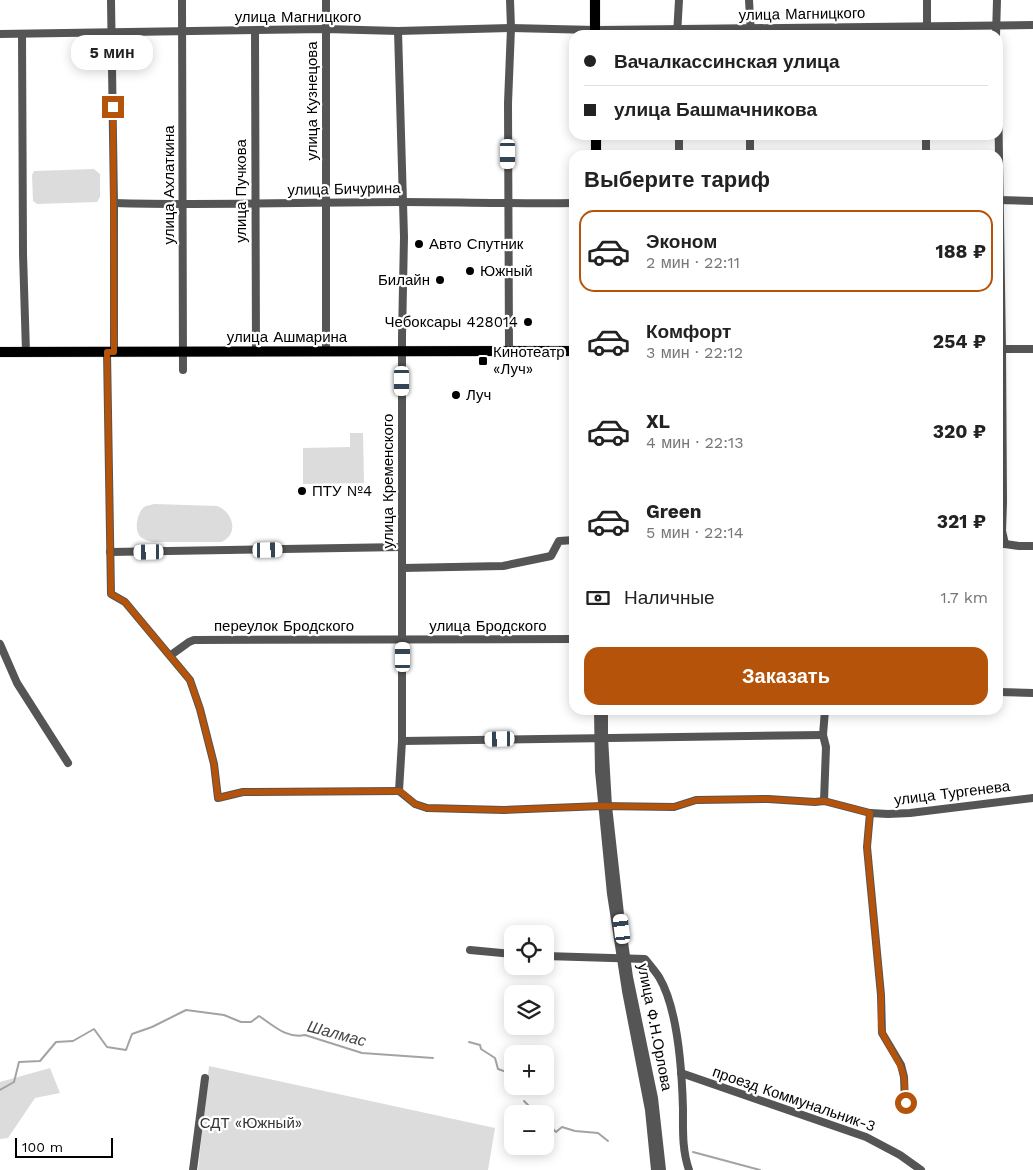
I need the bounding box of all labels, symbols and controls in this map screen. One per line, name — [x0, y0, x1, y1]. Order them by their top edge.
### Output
street label: улица Магницкого — [739, 4, 865, 24]
street label: улица Магницкого — [235, 8, 361, 26]
callout: 5 мин — [72, 34, 154, 70]
street label: улица Кузнецова — [303, 41, 321, 161]
text: 5 мин — [89, 43, 135, 62]
text: Вачалкассинская улица — [614, 50, 840, 73]
route end — [102, 96, 124, 118]
text: улица Башмачникова — [614, 98, 817, 121]
street label: улица Ахлаткина — [160, 125, 178, 245]
street label: улица Пучкова — [232, 139, 250, 243]
car — [500, 139, 515, 169]
text: Выберите тариф — [584, 167, 770, 192]
street label: улица Бичурина — [287, 179, 401, 199]
icon: car — [586, 229, 631, 274]
text: Эконом — [646, 230, 717, 253]
place label: Авто Спутник — [429, 235, 524, 253]
marker: Авто Спутник — [413, 238, 425, 250]
text: 188 ₽ — [935, 240, 986, 263]
text: 2 мин · 22:11 — [646, 253, 740, 272]
place label: Южный — [480, 262, 533, 280]
marker: Южный — [464, 265, 476, 277]
place label: Билайн — [378, 271, 430, 289]
marker: Билайн — [434, 274, 446, 286]
place label: Чебоксары 428014 — [385, 313, 518, 331]
marker: Чебоксары 428014 — [522, 316, 534, 328]
icon: car — [586, 319, 631, 364]
text: Комфорт — [646, 320, 731, 343]
street label: улица Ашмарина — [227, 328, 348, 346]
text: 254 ₽ — [933, 330, 986, 353]
place label: Кинотеатр «Луч» — [493, 343, 565, 378]
text: 3 мин · 22:12 — [646, 343, 743, 362]
marker: Кинотеатр «Луч» — [477, 355, 489, 367]
car — [394, 366, 409, 396]
place label: Луч — [466, 386, 491, 404]
marker: Луч — [450, 389, 462, 401]
icon: car — [586, 409, 631, 454]
text: XL — [646, 410, 670, 433]
street label: улица Кременского — [379, 414, 397, 548]
text: 320 ₽ — [933, 420, 986, 443]
text: 4 мин · 22:13 — [646, 433, 744, 452]
place label: ПТУ №4 — [312, 482, 372, 500]
marker: ПТУ №4 — [296, 485, 308, 497]
icon: car — [586, 499, 631, 544]
text: Green — [646, 500, 702, 523]
text: 321 ₽ — [937, 510, 986, 533]
text: 5 мин · 22:14 — [646, 523, 743, 542]
car — [252, 542, 283, 558]
car — [133, 544, 164, 560]
icon: cash — [584, 584, 612, 612]
text: Наличные — [624, 586, 715, 609]
text: 1.7 km — [941, 588, 988, 607]
street label: переулок Бродского — [214, 617, 354, 635]
street label: улица Бродского — [429, 617, 547, 635]
car — [395, 642, 410, 672]
button: Заказать — [584, 647, 988, 705]
car — [484, 731, 515, 747]
street label: улица Тургенева — [893, 777, 1012, 809]
car — [612, 913, 631, 945]
map controls — [504, 925, 554, 1155]
button: locate — [504, 925, 554, 975]
street label: улица Ф.Н.Орлова — [634, 962, 676, 1093]
button: layers — [504, 985, 554, 1035]
water label: Шалмас — [305, 1016, 368, 1050]
button: + — [504, 1045, 554, 1095]
street label: проезд Коммунальник-3 — [710, 1063, 878, 1135]
route start — [895, 1092, 917, 1114]
button: − — [504, 1105, 554, 1155]
park label: СДТ «Южный» — [200, 1114, 302, 1132]
scale bar — [15, 1135, 112, 1158]
text: 100 m — [22, 1139, 63, 1155]

